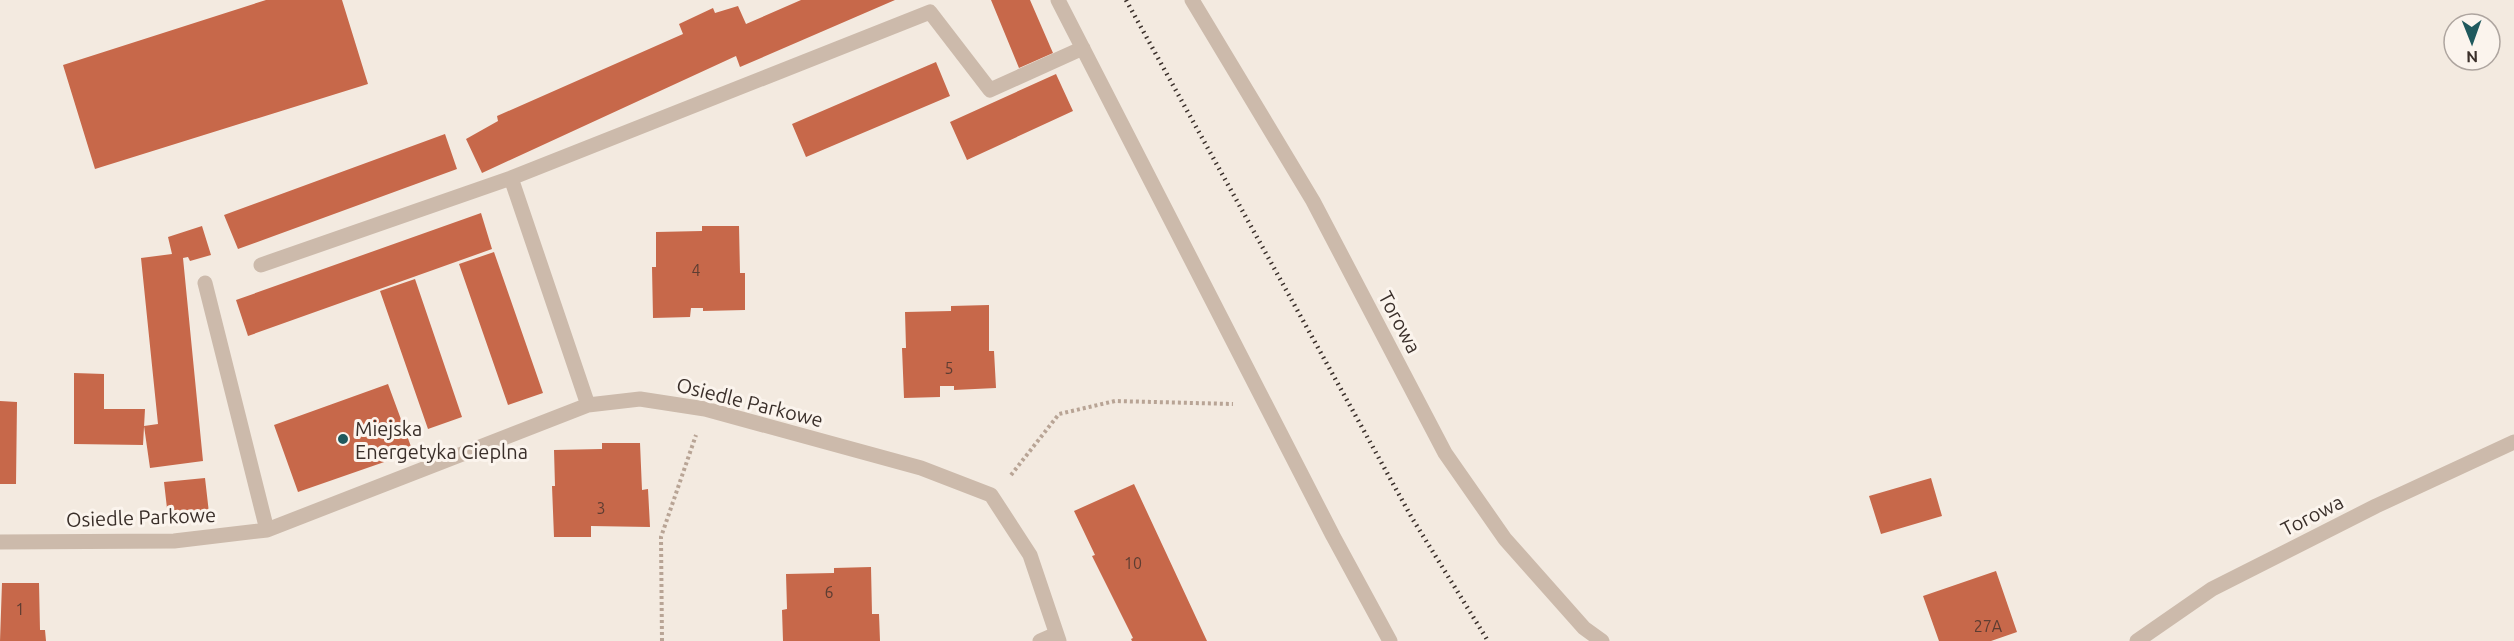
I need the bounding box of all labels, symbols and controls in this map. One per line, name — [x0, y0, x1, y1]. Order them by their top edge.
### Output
north arrow — [2442, 12, 2502, 72]
text: N — [2466, 48, 2478, 66]
house number: 4 — [691, 261, 701, 279]
street label: Torowa — [1374, 287, 1426, 357]
house number: 5 — [944, 359, 954, 377]
street label: Osiedle Parkowe — [674, 373, 826, 431]
place label: Miejska Energetyka Cieplna — [355, 417, 528, 463]
marker: Miejska Energetyka Cieplna — [336, 432, 350, 446]
street label: Torowa — [2277, 490, 2347, 540]
house number: 3 — [596, 499, 606, 517]
street label: Osiedle Parkowe — [66, 503, 216, 531]
house number: 10 — [1124, 554, 1142, 572]
house number: 6 — [824, 583, 834, 601]
house number: 1 — [15, 600, 25, 618]
house number: 27A — [1974, 617, 2003, 635]

